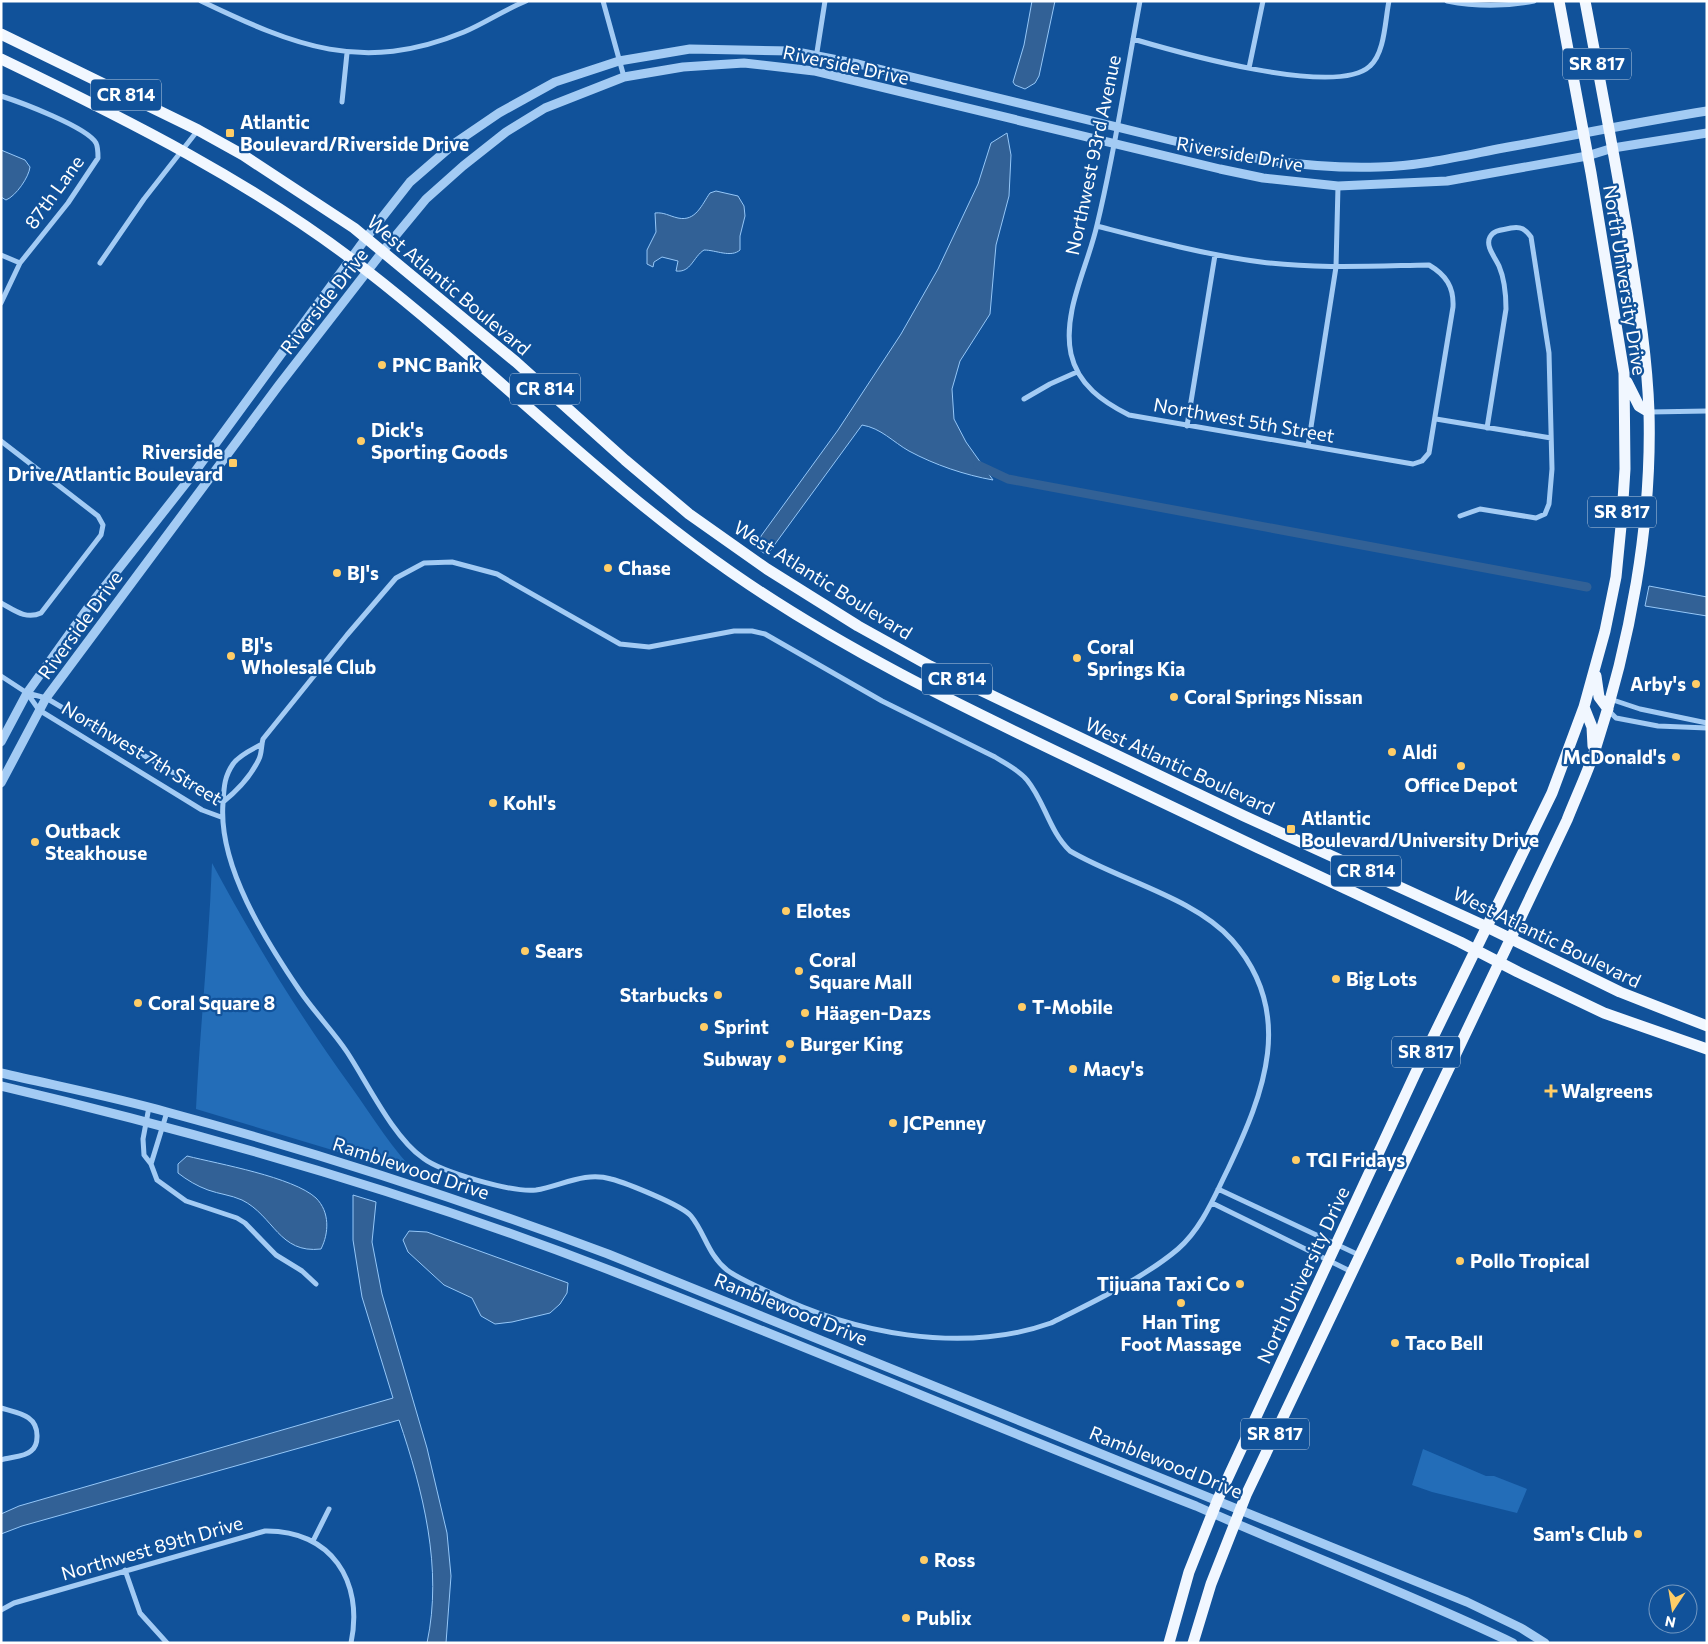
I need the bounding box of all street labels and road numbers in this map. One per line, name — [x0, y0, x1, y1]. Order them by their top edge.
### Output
street label: Riverside Drive — [781, 40, 911, 89]
road number: SR 817 — [1563, 49, 1631, 80]
street label: Northwest 93rd Avenue — [1060, 53, 1125, 257]
road number: CR 814 — [91, 80, 161, 110]
street label: Riverside Drive — [1175, 131, 1305, 176]
street label: 87th Lane — [19, 150, 88, 233]
street label: North University Drive — [1599, 183, 1652, 377]
street label: West Atlantic Boulevard — [363, 210, 536, 360]
street label: Riverside Drive — [275, 243, 372, 358]
road number: CR 814 — [510, 374, 580, 404]
street label: Northwest 5th Street — [1152, 392, 1337, 447]
road number: SR 817 — [1588, 497, 1656, 528]
street label: West Atlantic Boulevard — [730, 515, 917, 644]
street label: Riverside Drive — [33, 566, 127, 683]
road number: CR 814 — [922, 664, 992, 694]
street label: Northwest 7th Street — [58, 696, 227, 810]
street label: West Atlantic Boulevard — [1082, 712, 1278, 820]
road number: CR 814 — [1331, 856, 1401, 886]
street label: West Atlantic Boulevard — [1450, 881, 1645, 992]
road number: SR 817 — [1392, 1036, 1460, 1068]
street label: Ramblewood Drive — [330, 1131, 492, 1204]
street label: North University Drive — [1251, 1183, 1354, 1367]
street label: Ramblewood Drive — [711, 1267, 871, 1350]
road number: SR 817 — [1241, 1418, 1309, 1450]
street label: Ramblewood Drive — [1086, 1420, 1246, 1503]
street label: Northwest 89th Drive — [58, 1511, 245, 1584]

